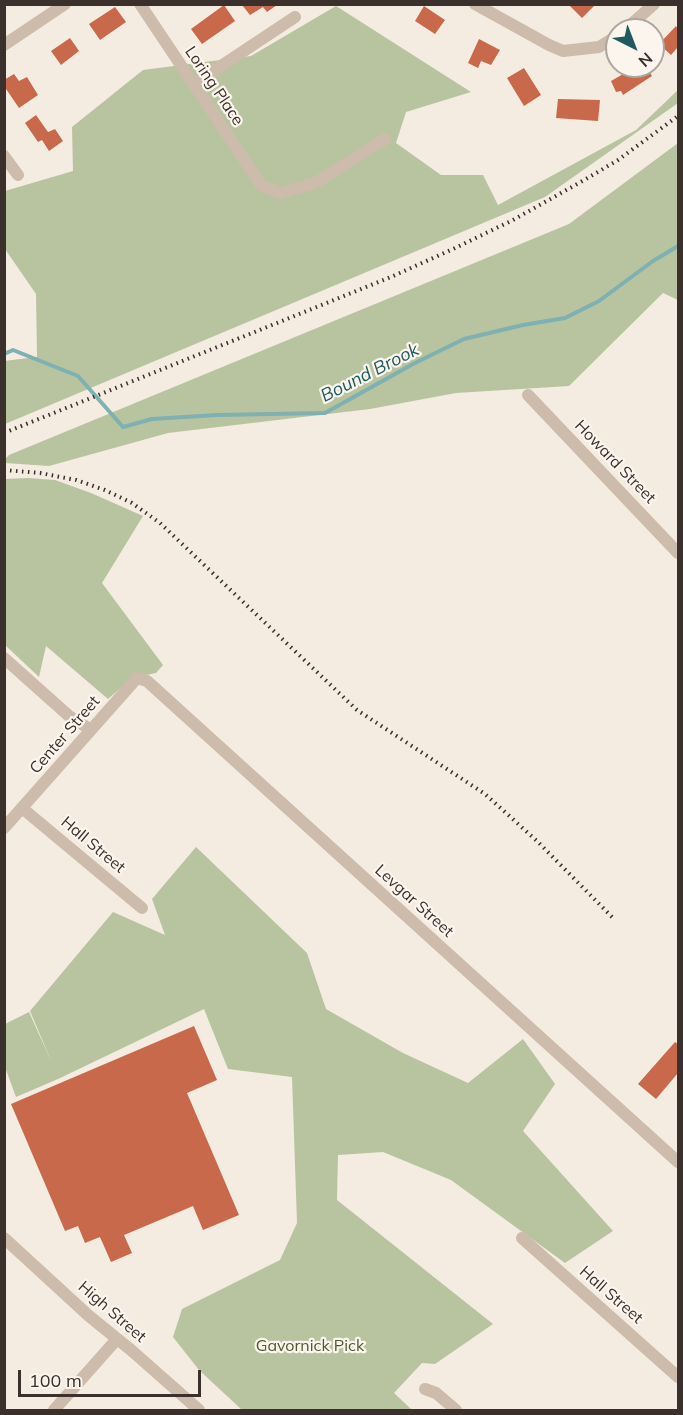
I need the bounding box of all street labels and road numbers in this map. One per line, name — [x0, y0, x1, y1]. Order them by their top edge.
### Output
street label: Loring Place — [181, 43, 247, 129]
street label: Howard Street — [570, 416, 660, 508]
street label: Center Street — [26, 692, 104, 778]
street label: Hall Street — [57, 813, 129, 877]
street label: Levgar Street — [371, 861, 457, 941]
street label: Hall Street — [575, 1262, 647, 1328]
street label: High Street — [74, 1277, 150, 1347]

